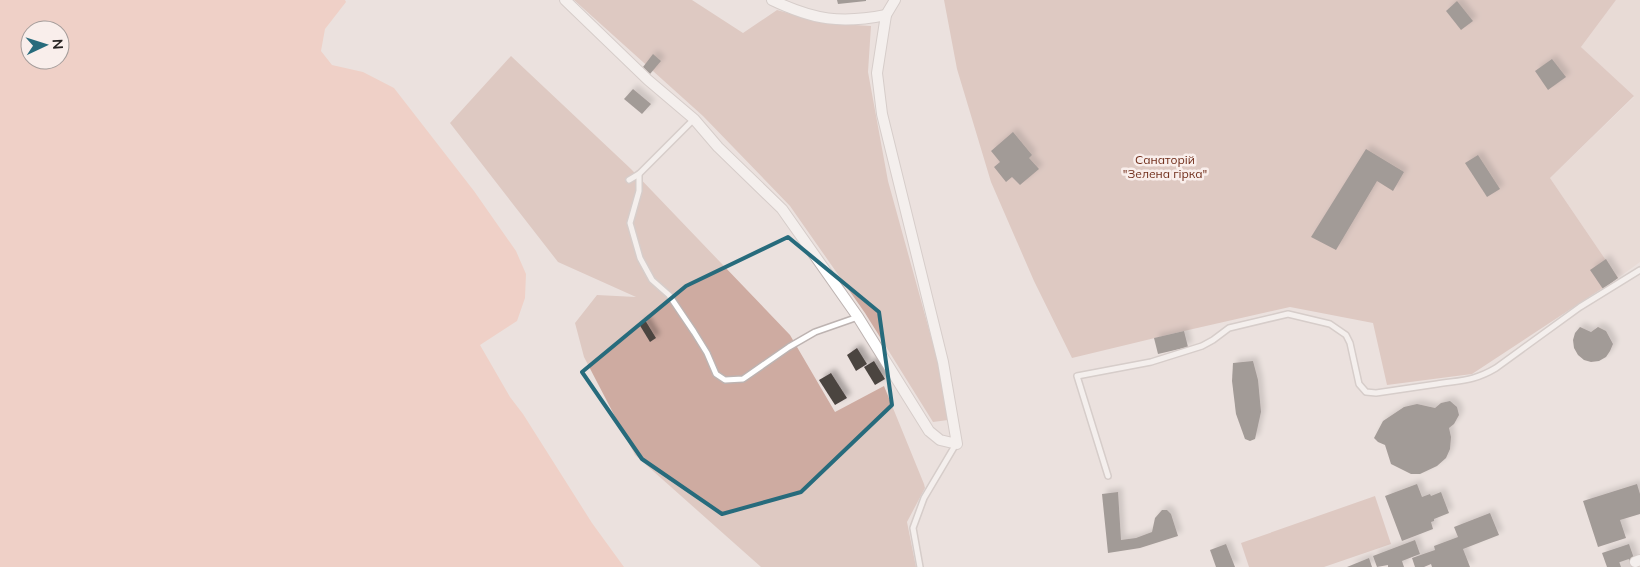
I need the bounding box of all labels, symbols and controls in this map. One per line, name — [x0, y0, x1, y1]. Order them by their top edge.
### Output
north arrow — [20, 20, 70, 70]
text: N — [49, 38, 67, 50]
park label: Санаторій "Зелена гірка" — [1123, 152, 1207, 181]

